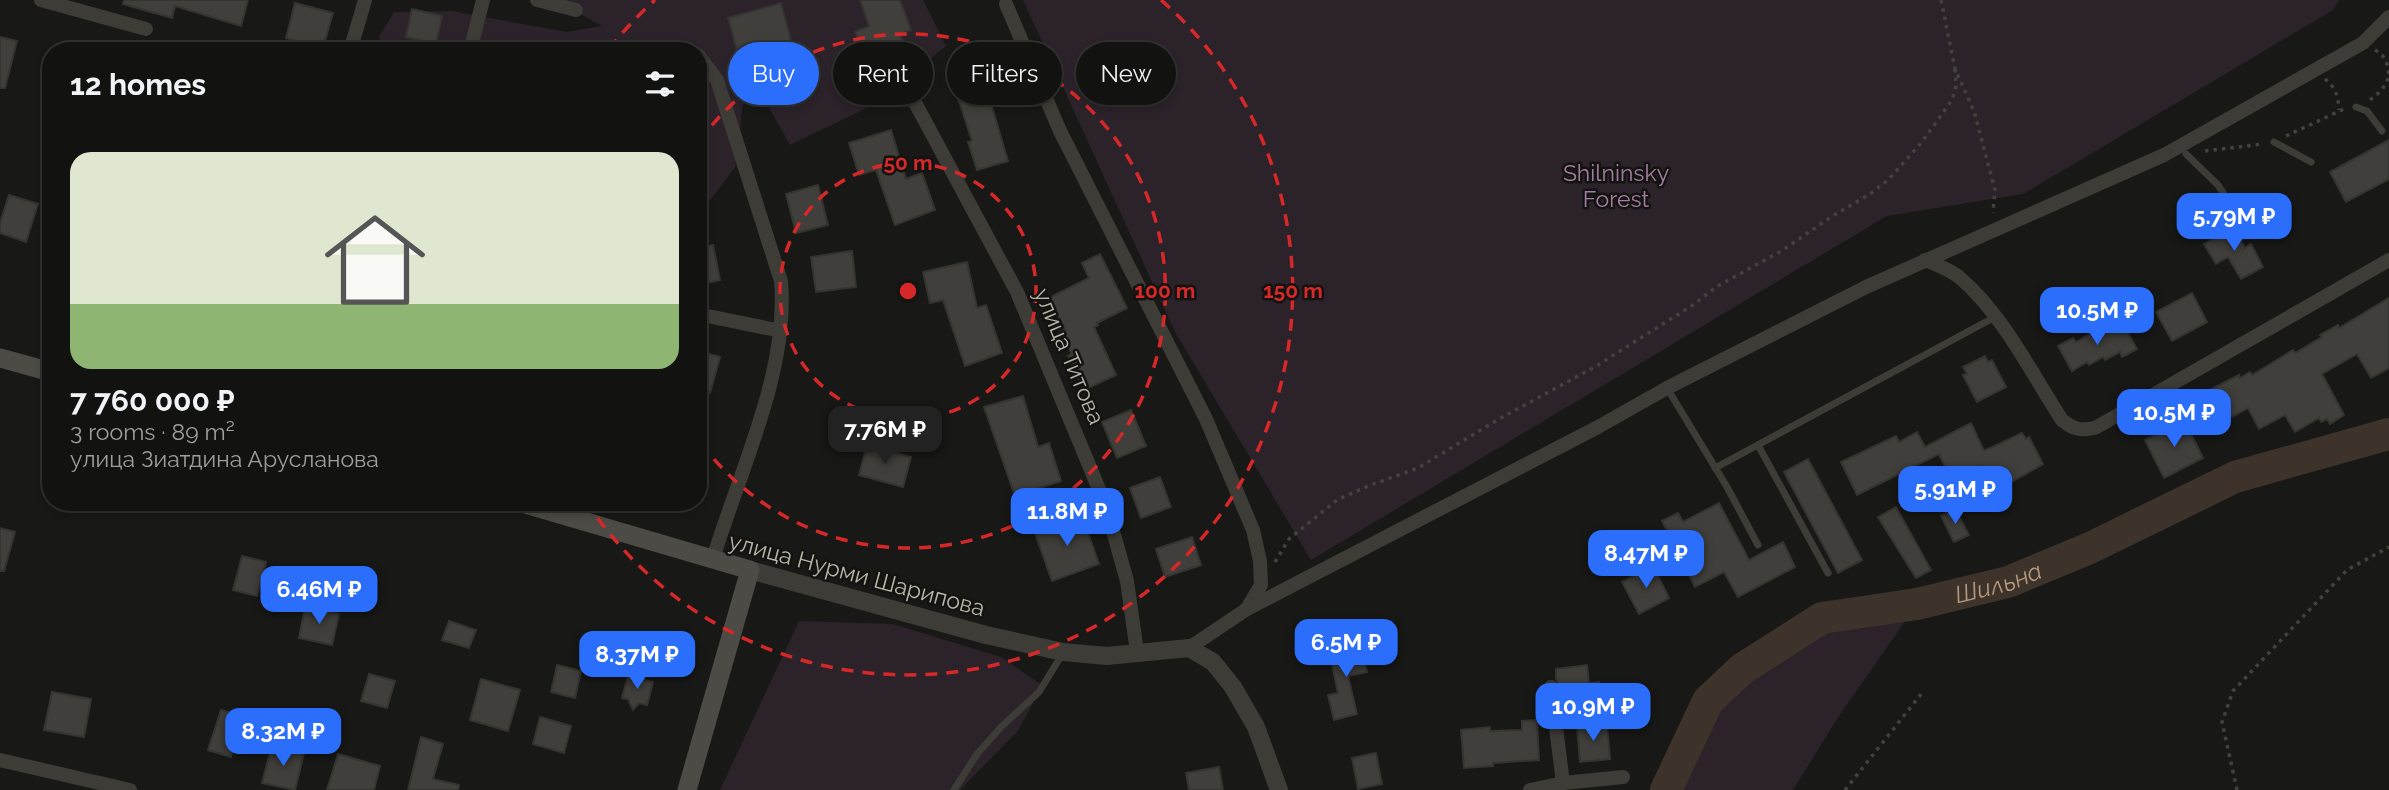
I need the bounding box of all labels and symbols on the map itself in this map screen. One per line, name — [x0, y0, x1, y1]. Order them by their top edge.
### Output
text: 50 m — [883, 150, 933, 175]
park label: Shilninsky Forest — [1563, 159, 1669, 212]
pin: 5.79M ₽ — [2169, 194, 2299, 253]
text: 100 m — [1135, 278, 1195, 303]
text: 150 m — [1263, 278, 1323, 303]
centre of rings — [896, 279, 920, 303]
street label: улица Титова — [1029, 284, 1111, 428]
pin: 10.5M ₽ — [2032, 288, 2162, 347]
pin: 10.5M ₽ — [2109, 390, 2239, 449]
pin: 7.76M ₽ — [820, 406, 950, 466]
pin: 5.91M ₽ — [1890, 466, 2020, 526]
pin: 11.8M ₽ — [1002, 489, 1132, 548]
street label: улица Нурми Шарипова — [726, 527, 988, 621]
pin: 8.47M ₽ — [1581, 530, 1711, 590]
water label: Шильна — [1952, 555, 2046, 609]
pin: 6.46M ₽ — [254, 566, 384, 626]
pin: 6.5M ₽ — [1289, 620, 1403, 679]
pin: 8.37M ₽ — [572, 632, 702, 691]
pin: 10.9M ₽ — [1528, 684, 1658, 743]
pin: 8.32M ₽ — [218, 708, 348, 768]

